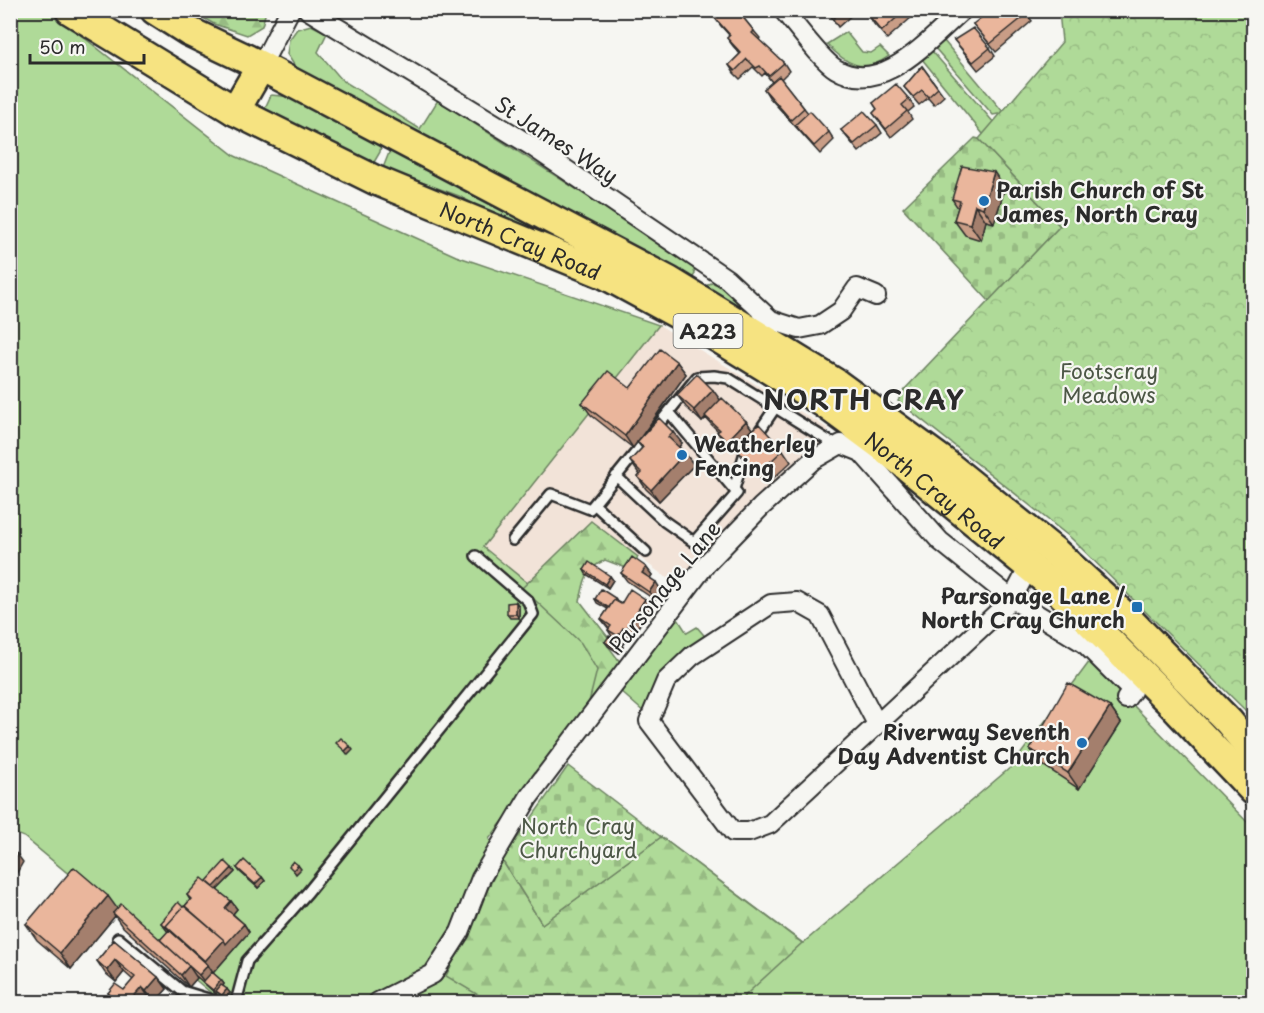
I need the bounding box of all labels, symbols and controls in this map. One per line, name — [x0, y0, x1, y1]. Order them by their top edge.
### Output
scale bar — [30, 27, 144, 65]
text: 50 m — [39, 33, 86, 60]
street label: St James Way — [489, 87, 625, 191]
place label: Parish Church of St James, North Cray — [996, 173, 1204, 229]
street label: North Cray Road — [435, 192, 606, 287]
marker: Parish Church of St James, North Cray — [977, 194, 991, 208]
road number: A223 — [674, 314, 742, 348]
park label: Footscray Meadows — [1060, 354, 1158, 410]
district label: NORTH CRAY — [763, 378, 965, 419]
street label: North Cray Road — [859, 423, 1012, 556]
place label: Weatherley Fencing — [694, 427, 816, 483]
marker: Weatherley Fencing — [675, 448, 689, 462]
street label: Parsonage Lane — [600, 513, 728, 659]
place label: Parsonage Lane / North Cray Church — [921, 579, 1125, 635]
marker: Parsonage Lane / North Cray Church — [1130, 600, 1144, 614]
place label: Riverway Seventh Day Adventist Church — [837, 715, 1070, 771]
marker: Riverway Seventh Day Adventist Church — [1075, 736, 1089, 750]
park label: North Cray Churchyard — [519, 809, 637, 865]

